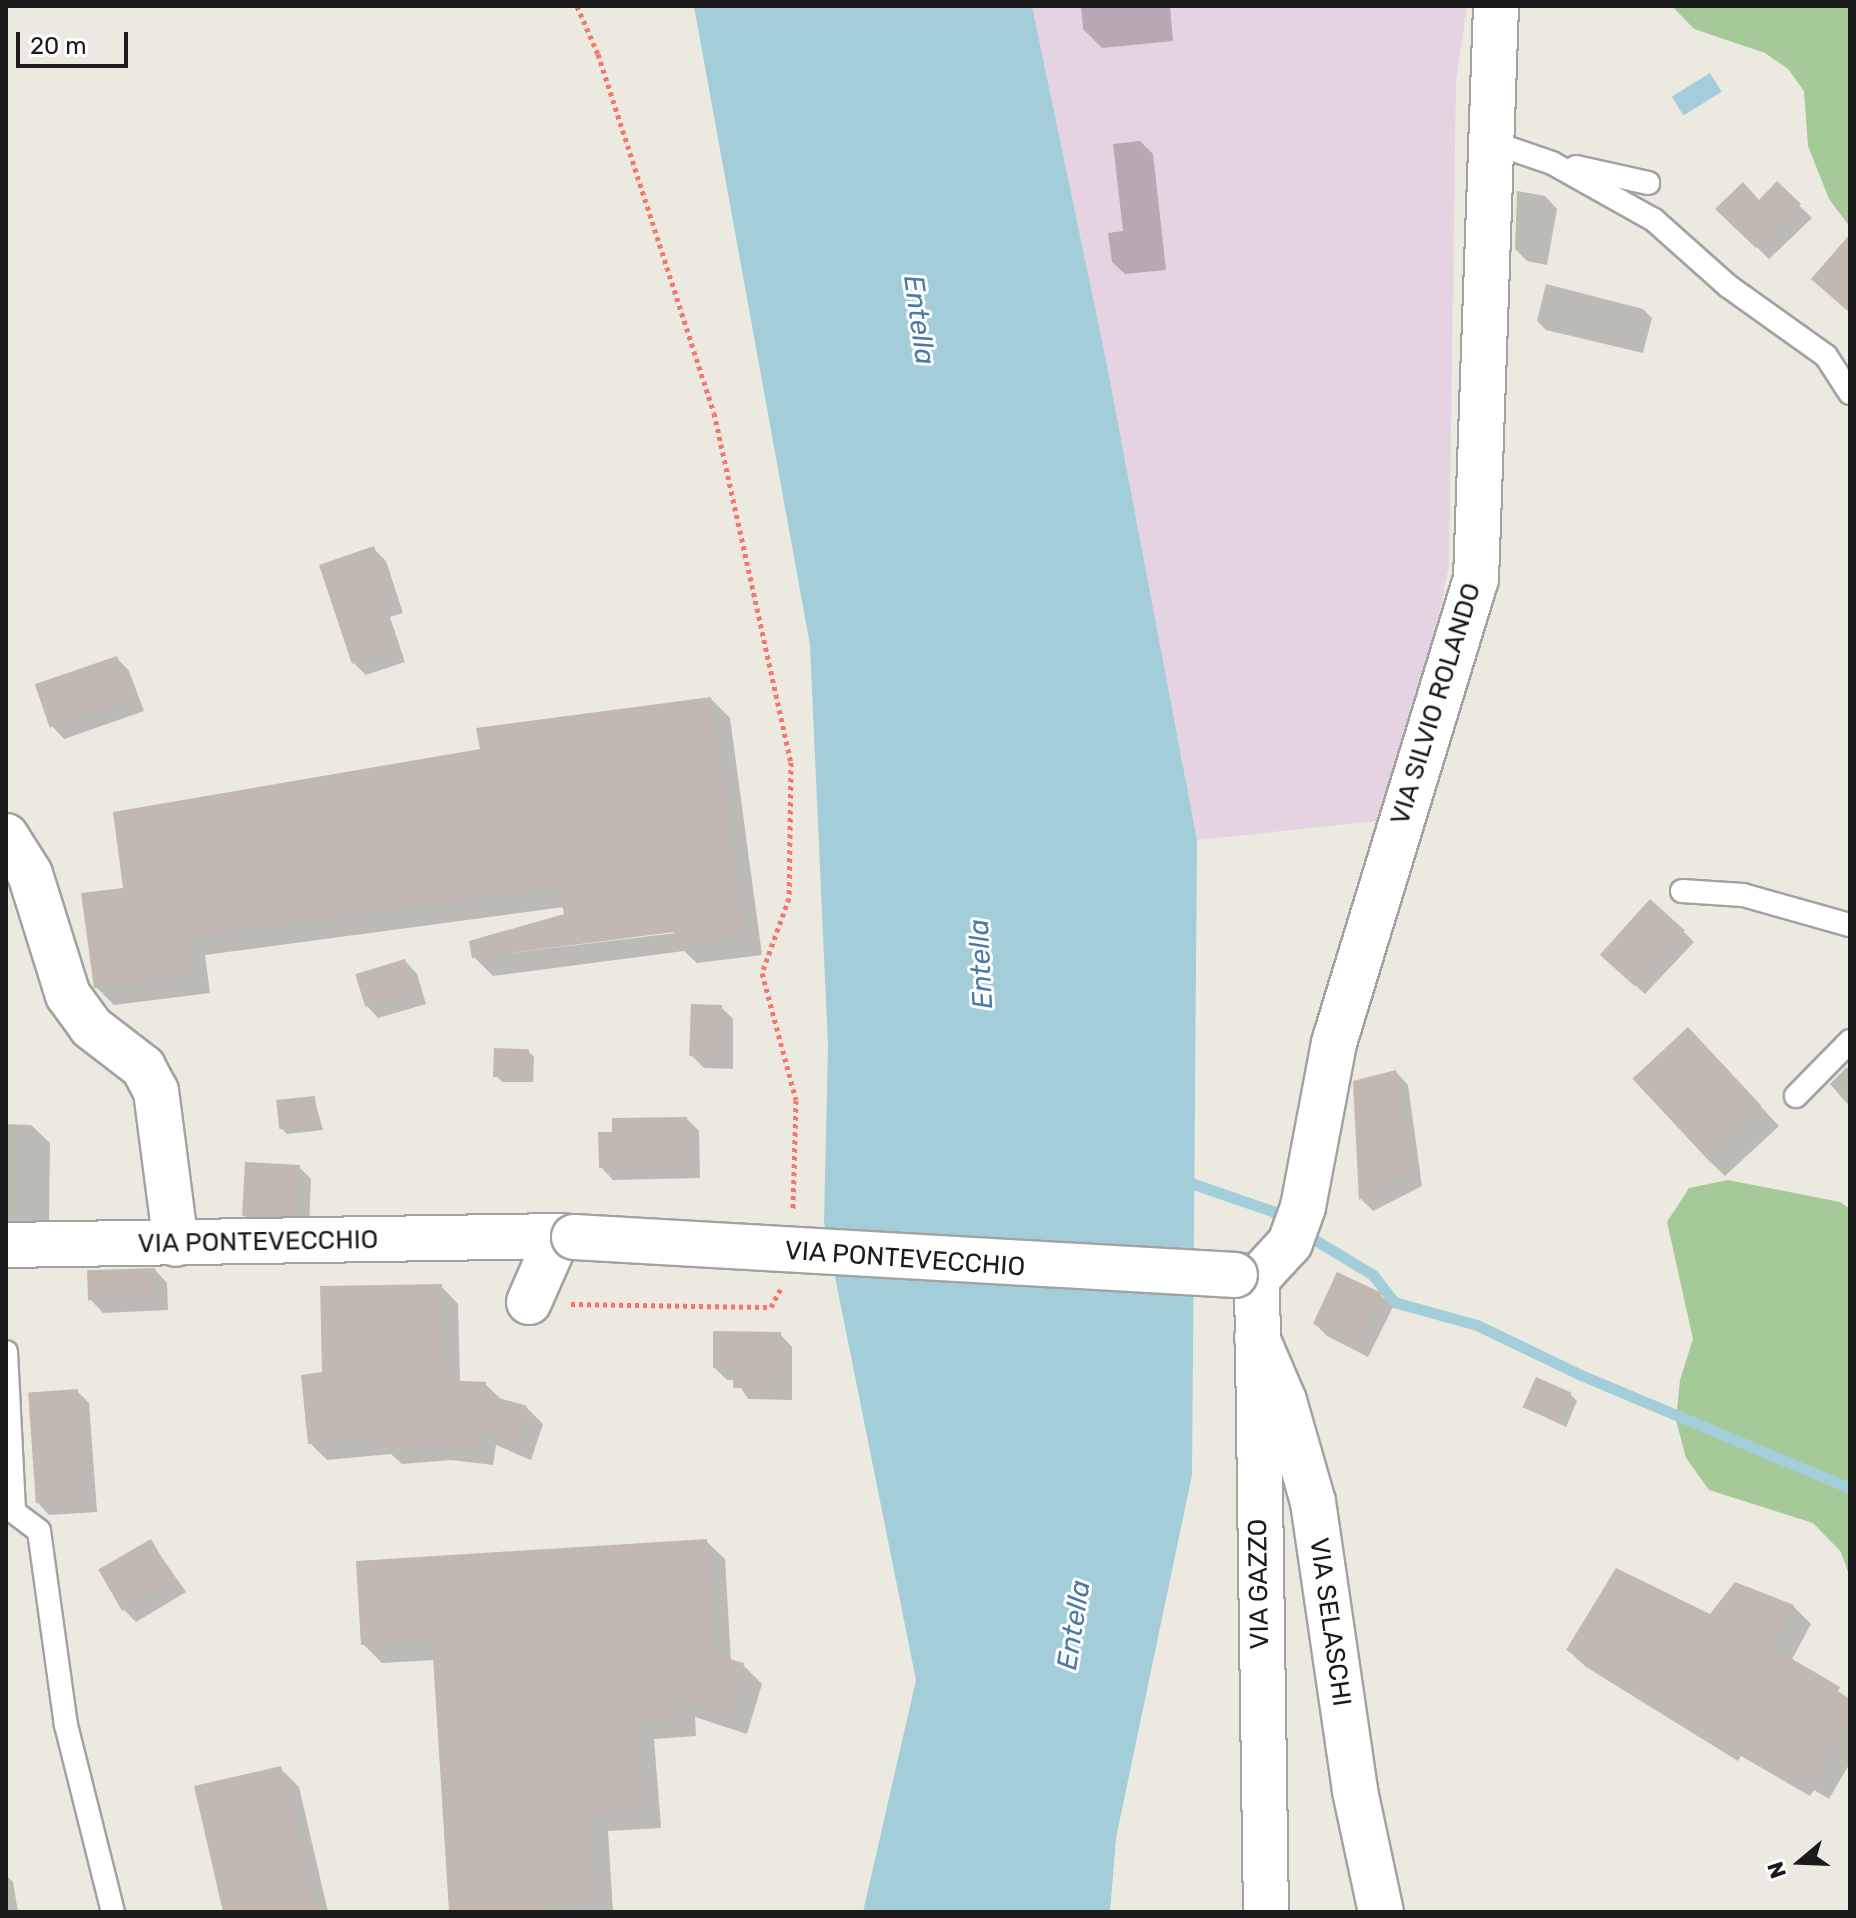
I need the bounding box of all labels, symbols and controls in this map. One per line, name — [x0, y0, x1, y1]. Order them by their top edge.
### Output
scale bar — [20, 16, 132, 66]
text: 20 m — [30, 32, 87, 60]
water label: Entella — [896, 273, 942, 367]
street label: VIA SILVIO ROLANDO — [1384, 579, 1488, 829]
water label: Entella — [962, 918, 1000, 1010]
street label: VIA PONTEVECCHIO — [137, 1224, 379, 1260]
street label: VIA PONTEVECCHIO — [784, 1235, 1026, 1283]
street label: VIA GAZZO — [1242, 1518, 1276, 1650]
street label: VIA SELASCHI — [1303, 1535, 1357, 1709]
water label: Entella — [1050, 1578, 1098, 1672]
north arrow — [1760, 1822, 1840, 1902]
text: N — [1761, 1858, 1792, 1882]

